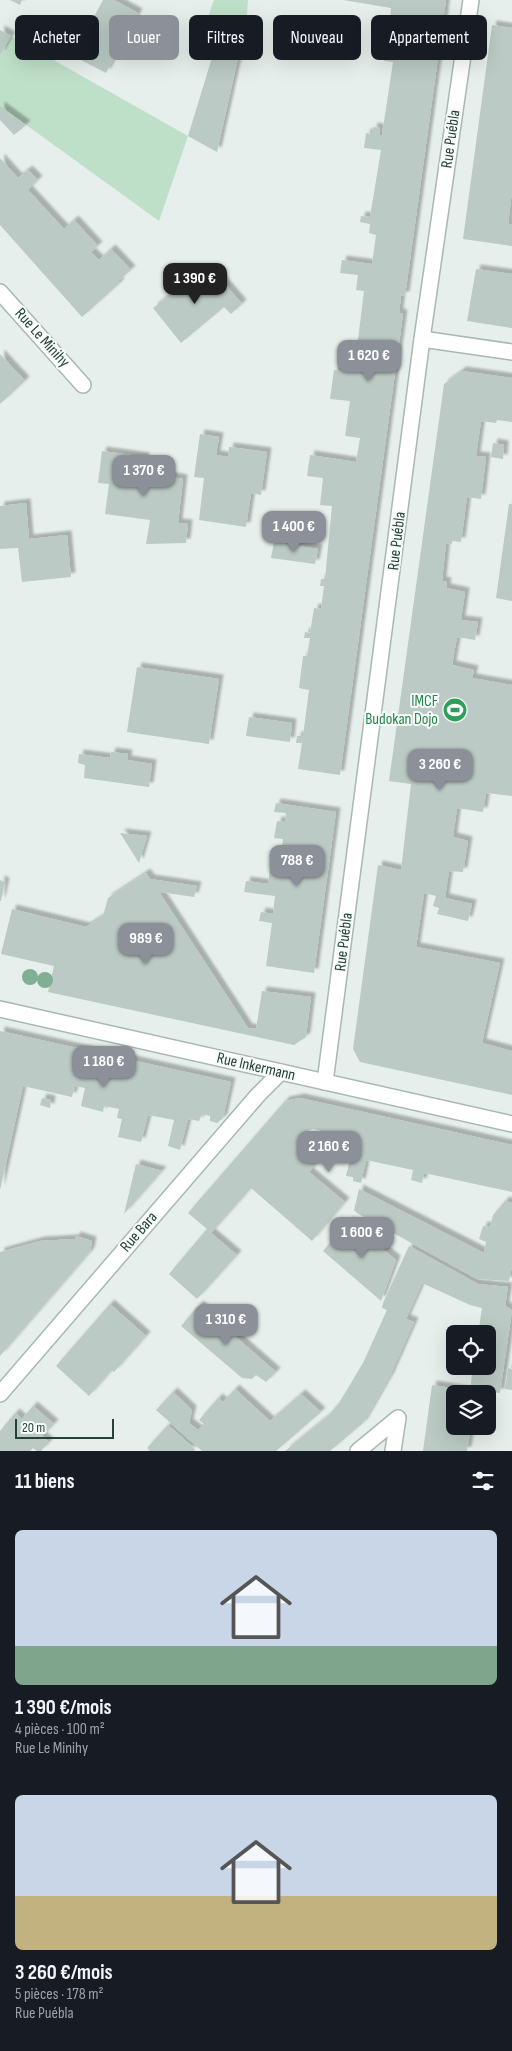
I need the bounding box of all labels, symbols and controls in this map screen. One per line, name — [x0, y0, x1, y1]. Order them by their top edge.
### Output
chip: Acheter — [15, 15, 99, 60]
chip: Louer — [109, 15, 179, 60]
chip: Filtres — [189, 15, 263, 60]
chip: Nouveau — [273, 15, 361, 60]
chip: Appartement — [371, 15, 487, 60]
street label: Rue Puébla — [438, 109, 464, 169]
pin: 1 390 € — [149, 262, 241, 305]
text: 1 390 € — [174, 269, 216, 288]
street label: Rue Le Minihy — [10, 304, 74, 372]
pin: 1 620 € — [323, 340, 415, 382]
text: 1 620 € — [348, 346, 390, 365]
pin: 1 370 € — [98, 454, 190, 497]
text: 1 370 € — [123, 461, 165, 480]
pin: 1 400 € — [248, 510, 340, 553]
street label: Rue Puébla — [384, 511, 410, 571]
text: 1 400 € — [273, 517, 315, 536]
place label: IMCF Budokan Dojo — [365, 692, 438, 729]
sports icon: IMCF Budokan Dojo — [442, 697, 468, 723]
pin: 3 260 € — [394, 748, 486, 791]
text: 3 260 € — [419, 755, 461, 774]
pin: 788 € — [262, 844, 332, 887]
text: 788 € — [281, 851, 313, 870]
street label: Rue Puébla — [331, 912, 357, 972]
pin: 989 € — [111, 922, 181, 965]
text: 989 € — [129, 929, 163, 948]
pin: 1 180 € — [58, 1046, 150, 1088]
street label: Rue Inkermann — [215, 1049, 297, 1085]
text: 1 180 € — [84, 1052, 124, 1071]
pin: 2 160 € — [283, 1130, 375, 1173]
text: 2 160 € — [308, 1137, 350, 1156]
street label: Rue Bara — [116, 1208, 162, 1256]
pin: 1 600 € — [316, 1216, 408, 1259]
text: 1 600 € — [341, 1223, 383, 1242]
pin: 1 310 € — [180, 1304, 272, 1346]
text: 1 310 € — [206, 1310, 246, 1329]
map controls — [446, 1325, 496, 1435]
button: locate — [446, 1325, 496, 1375]
button: layers — [446, 1385, 496, 1435]
scale bar — [15, 1416, 114, 1439]
text: 20 m — [22, 1419, 45, 1436]
icon: filters — [469, 1467, 497, 1495]
text: 11 biens — [15, 1469, 75, 1494]
icon: home — [211, 1562, 301, 1652]
text: 1 390 €/mois — [15, 1695, 112, 1720]
text: 4 pièces · 100 m² — [15, 1720, 105, 1739]
text: Rue Le Minihy — [15, 1739, 88, 1758]
icon: home — [211, 1827, 301, 1917]
text: 3 260 €/mois — [15, 1960, 113, 1985]
text: 5 pièces · 178 m² — [15, 1985, 103, 2004]
text: Rue Puébla — [15, 2004, 74, 2023]

